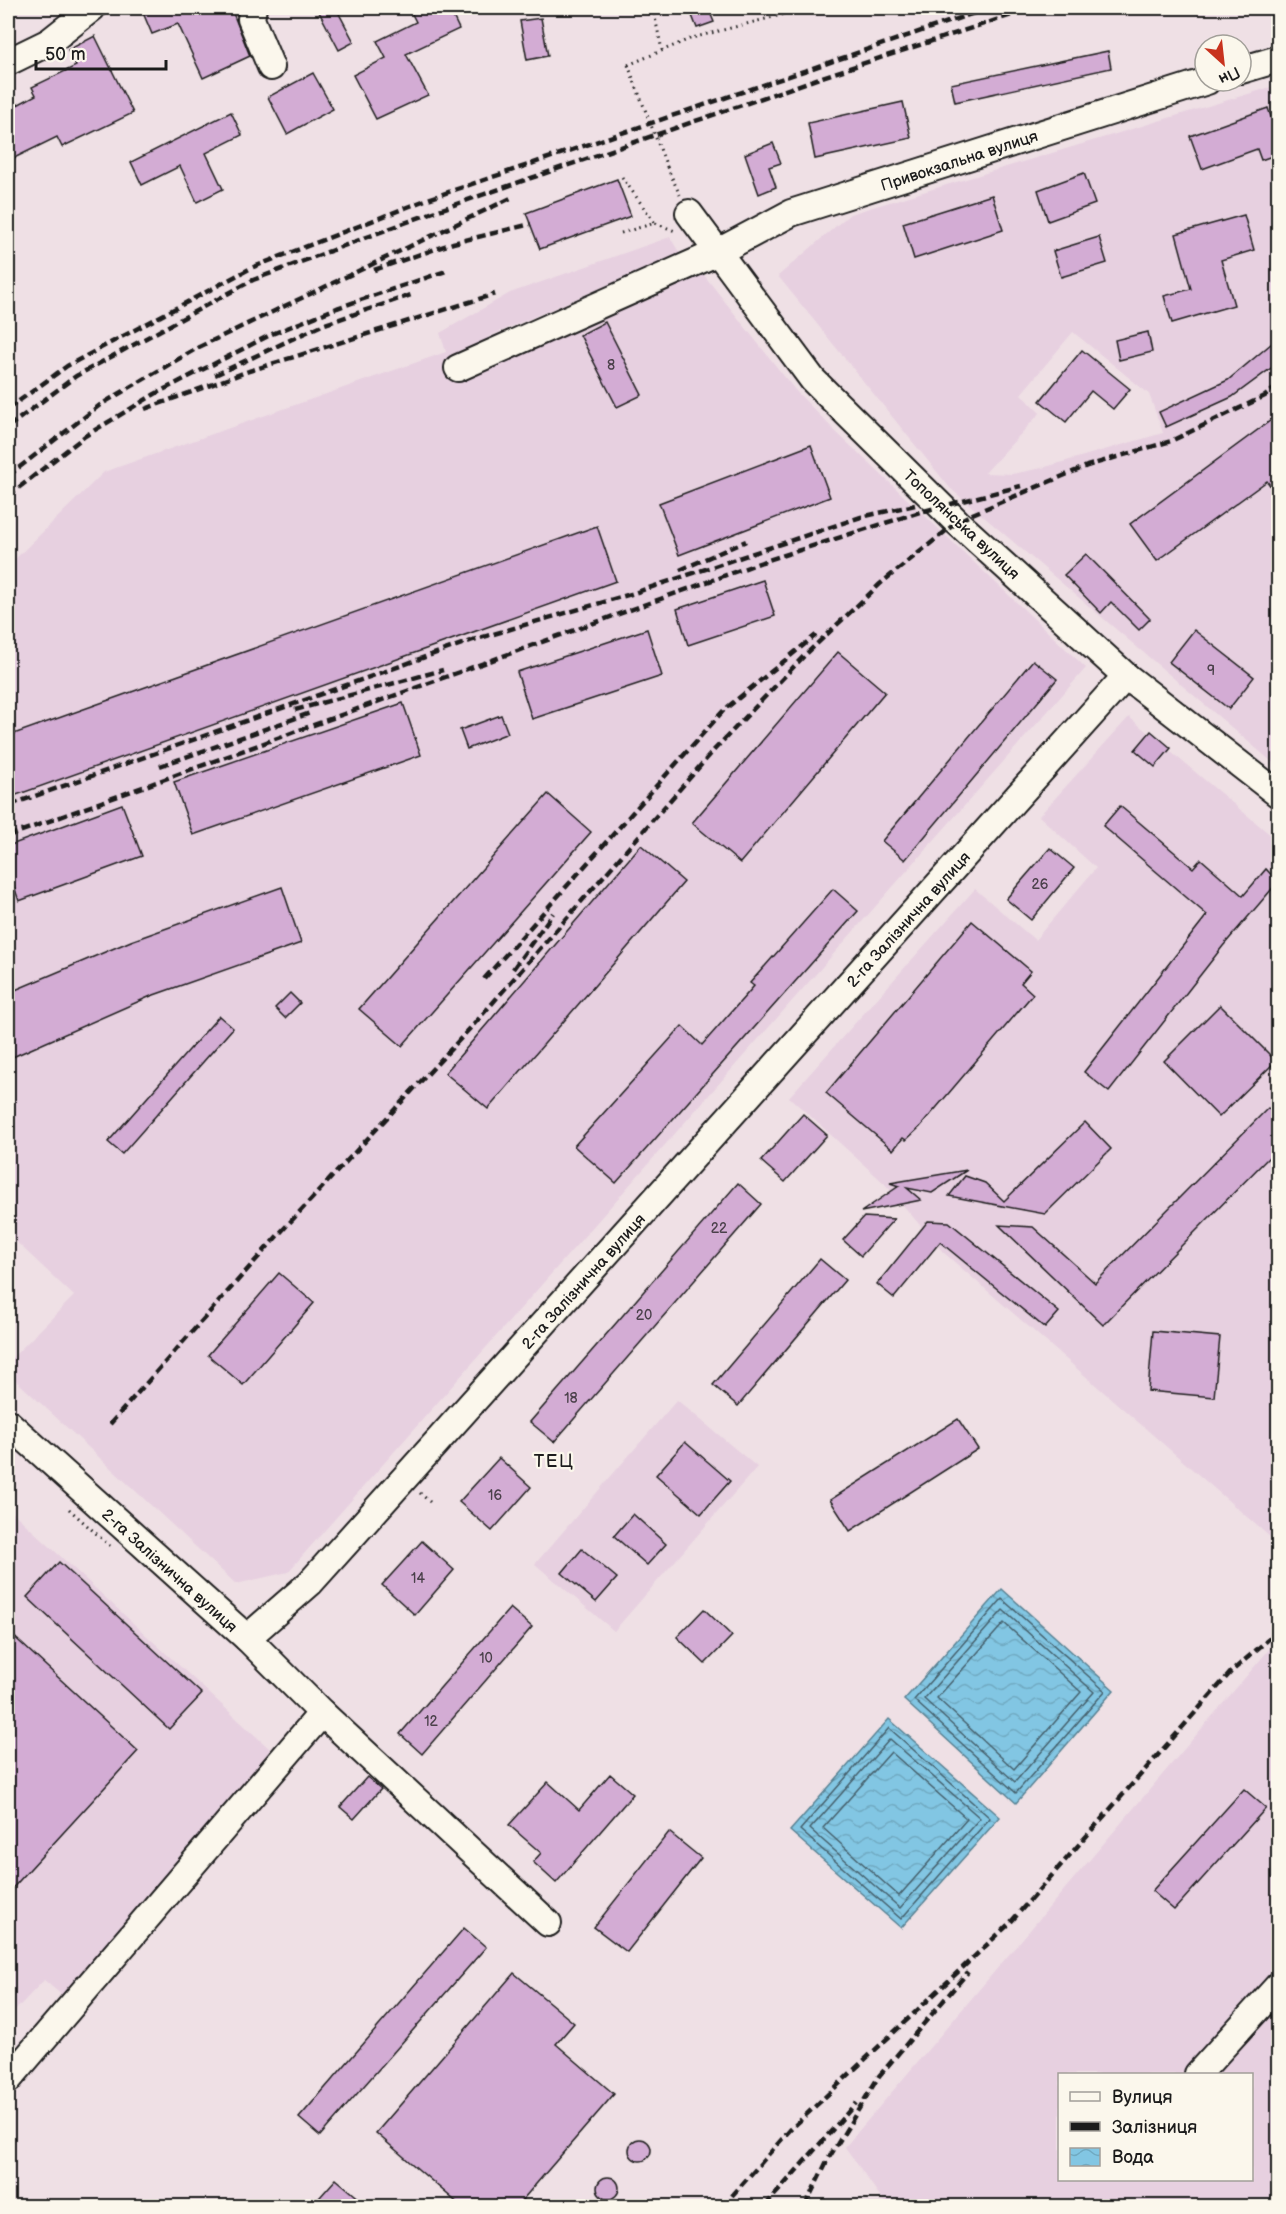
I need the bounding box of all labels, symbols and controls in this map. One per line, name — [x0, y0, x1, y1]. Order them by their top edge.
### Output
scale bar — [36, 33, 166, 71]
north arrow — [1193, 33, 1253, 93]
text: 50 m — [45, 44, 86, 65]
text: Пн — [1215, 62, 1243, 88]
street label: Привокзальна вулиця — [878, 127, 1041, 196]
house number: 8 — [607, 357, 615, 374]
street label: Тополянська вулиця — [899, 466, 1023, 584]
house number: 9 — [1207, 662, 1215, 679]
street label: 2-га Залізнична вулиця — [843, 848, 975, 992]
house number: 26 — [1032, 876, 1049, 893]
street label: 2-га Залізнична вулиця — [518, 1210, 650, 1354]
house number: 22 — [711, 1220, 728, 1237]
house number: 20 — [636, 1307, 652, 1324]
house number: 18 — [564, 1390, 578, 1407]
district label: ТЕЦ — [534, 1451, 574, 1472]
house number: 16 — [488, 1487, 502, 1504]
street label: 2-га Залізнична вулиця — [97, 1505, 241, 1637]
house number: 14 — [411, 1570, 425, 1587]
house number: 10 — [479, 1650, 493, 1667]
house number: 12 — [424, 1713, 439, 1730]
legend — [1058, 2073, 1253, 2181]
text: Вулиця — [1112, 2087, 1173, 2108]
text: Залізниця — [1112, 2117, 1197, 2138]
text: Вода — [1112, 2147, 1154, 2168]

